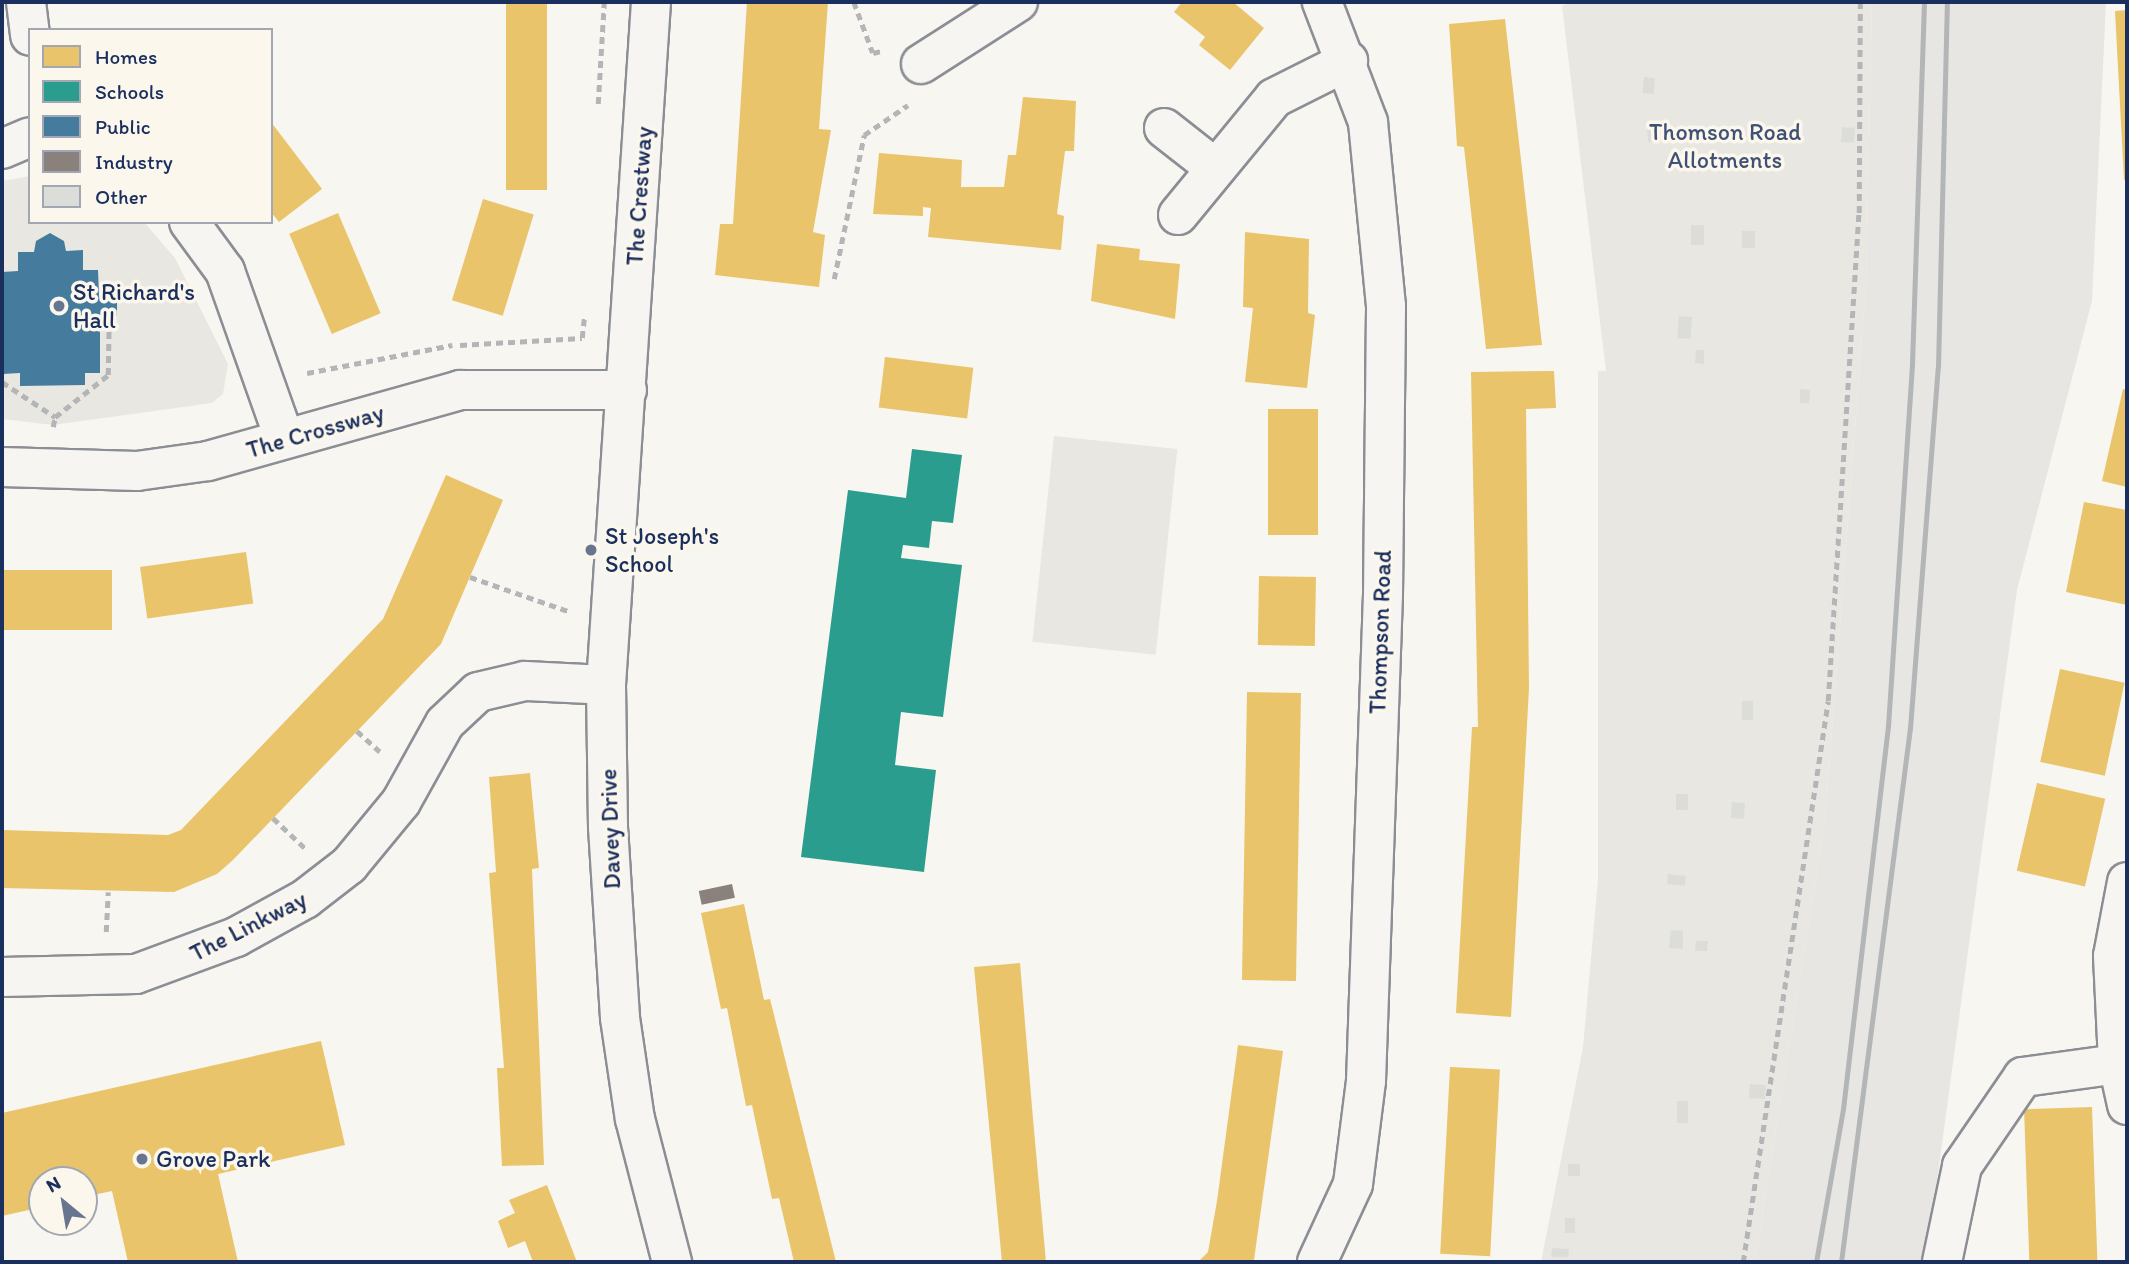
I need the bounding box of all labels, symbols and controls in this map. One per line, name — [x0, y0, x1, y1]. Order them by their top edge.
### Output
legend — [28, 28, 273, 224]
text: Homes — [95, 44, 157, 69]
text: Schools — [95, 79, 164, 104]
text: Public — [95, 114, 151, 139]
park label: Thomson Road Allotments — [1649, 118, 1801, 174]
street label: The Crestway — [620, 126, 658, 266]
text: Industry — [95, 149, 173, 174]
text: Other — [95, 184, 147, 209]
place label: St Richard's Hall — [73, 278, 195, 334]
marker: St Richard's Hall — [51, 298, 67, 314]
street label: The Crossway — [243, 398, 387, 464]
place label: St Joseph's School — [605, 522, 718, 578]
marker: St Joseph's School — [583, 542, 599, 558]
street label: Thompson Road — [1363, 550, 1397, 714]
street label: Davey Drive — [593, 768, 627, 890]
street label: The Linkway — [185, 884, 311, 968]
place label: Grove Park — [156, 1145, 269, 1173]
marker: Grove Park — [134, 1151, 150, 1167]
north arrow — [28, 1166, 98, 1236]
text: N — [42, 1171, 65, 1197]

